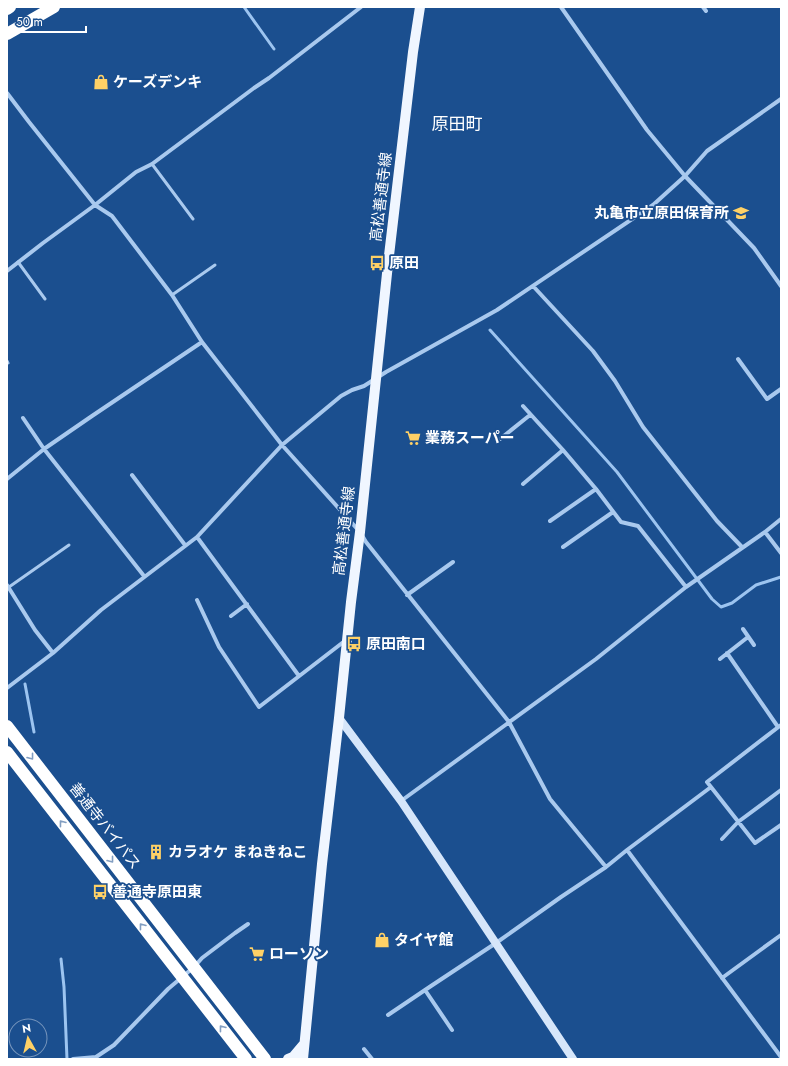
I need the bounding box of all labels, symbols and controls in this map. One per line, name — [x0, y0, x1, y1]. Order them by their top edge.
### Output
scale bar — [10, 8, 86, 34]
text: 50 m — [16, 13, 43, 31]
place label: ケーズデンキ — [113, 71, 202, 93]
shop icon: ケーズデンキ — [92, 73, 110, 91]
district label: 原田町 — [432, 112, 483, 136]
street label: 高松善通寺線 — [365, 151, 397, 243]
place label: 丸亀市立原田保育所 — [594, 202, 729, 224]
school or university icon: 丸亀市立原田保育所 — [732, 204, 750, 222]
place label: 原田 — [389, 252, 419, 274]
bus stop icon: 原田 — [368, 254, 386, 272]
place label: 業務スーパー — [425, 427, 515, 449]
supermarket icon: 業務スーパー — [404, 429, 422, 447]
street label: 高松善通寺線 — [328, 485, 360, 577]
place label: 原田南口 — [366, 633, 426, 655]
bus stop icon: 原田南口 — [345, 635, 363, 653]
one-way arrow — [26, 752, 33, 759]
street label: 善通寺バイパス — [64, 778, 146, 874]
one-way arrow — [59, 820, 67, 827]
place label: カラオケ まねきねこ — [168, 841, 308, 863]
building icon: カラオケ まねきねこ — [147, 843, 165, 861]
one-way arrow — [106, 855, 113, 862]
place label: 善通寺原田東 — [112, 881, 202, 903]
bus stop icon: 善通寺原田東 — [91, 883, 109, 901]
one-way arrow — [139, 923, 146, 930]
place label: タイヤ館 — [394, 929, 454, 951]
shop icon: タイヤ館 — [373, 931, 391, 949]
place label: ローソン — [269, 943, 329, 965]
supermarket icon: ローソン — [248, 945, 266, 963]
north arrow — [8, 1018, 48, 1058]
text: N — [21, 1020, 32, 1037]
one-way arrow — [220, 1026, 227, 1033]

